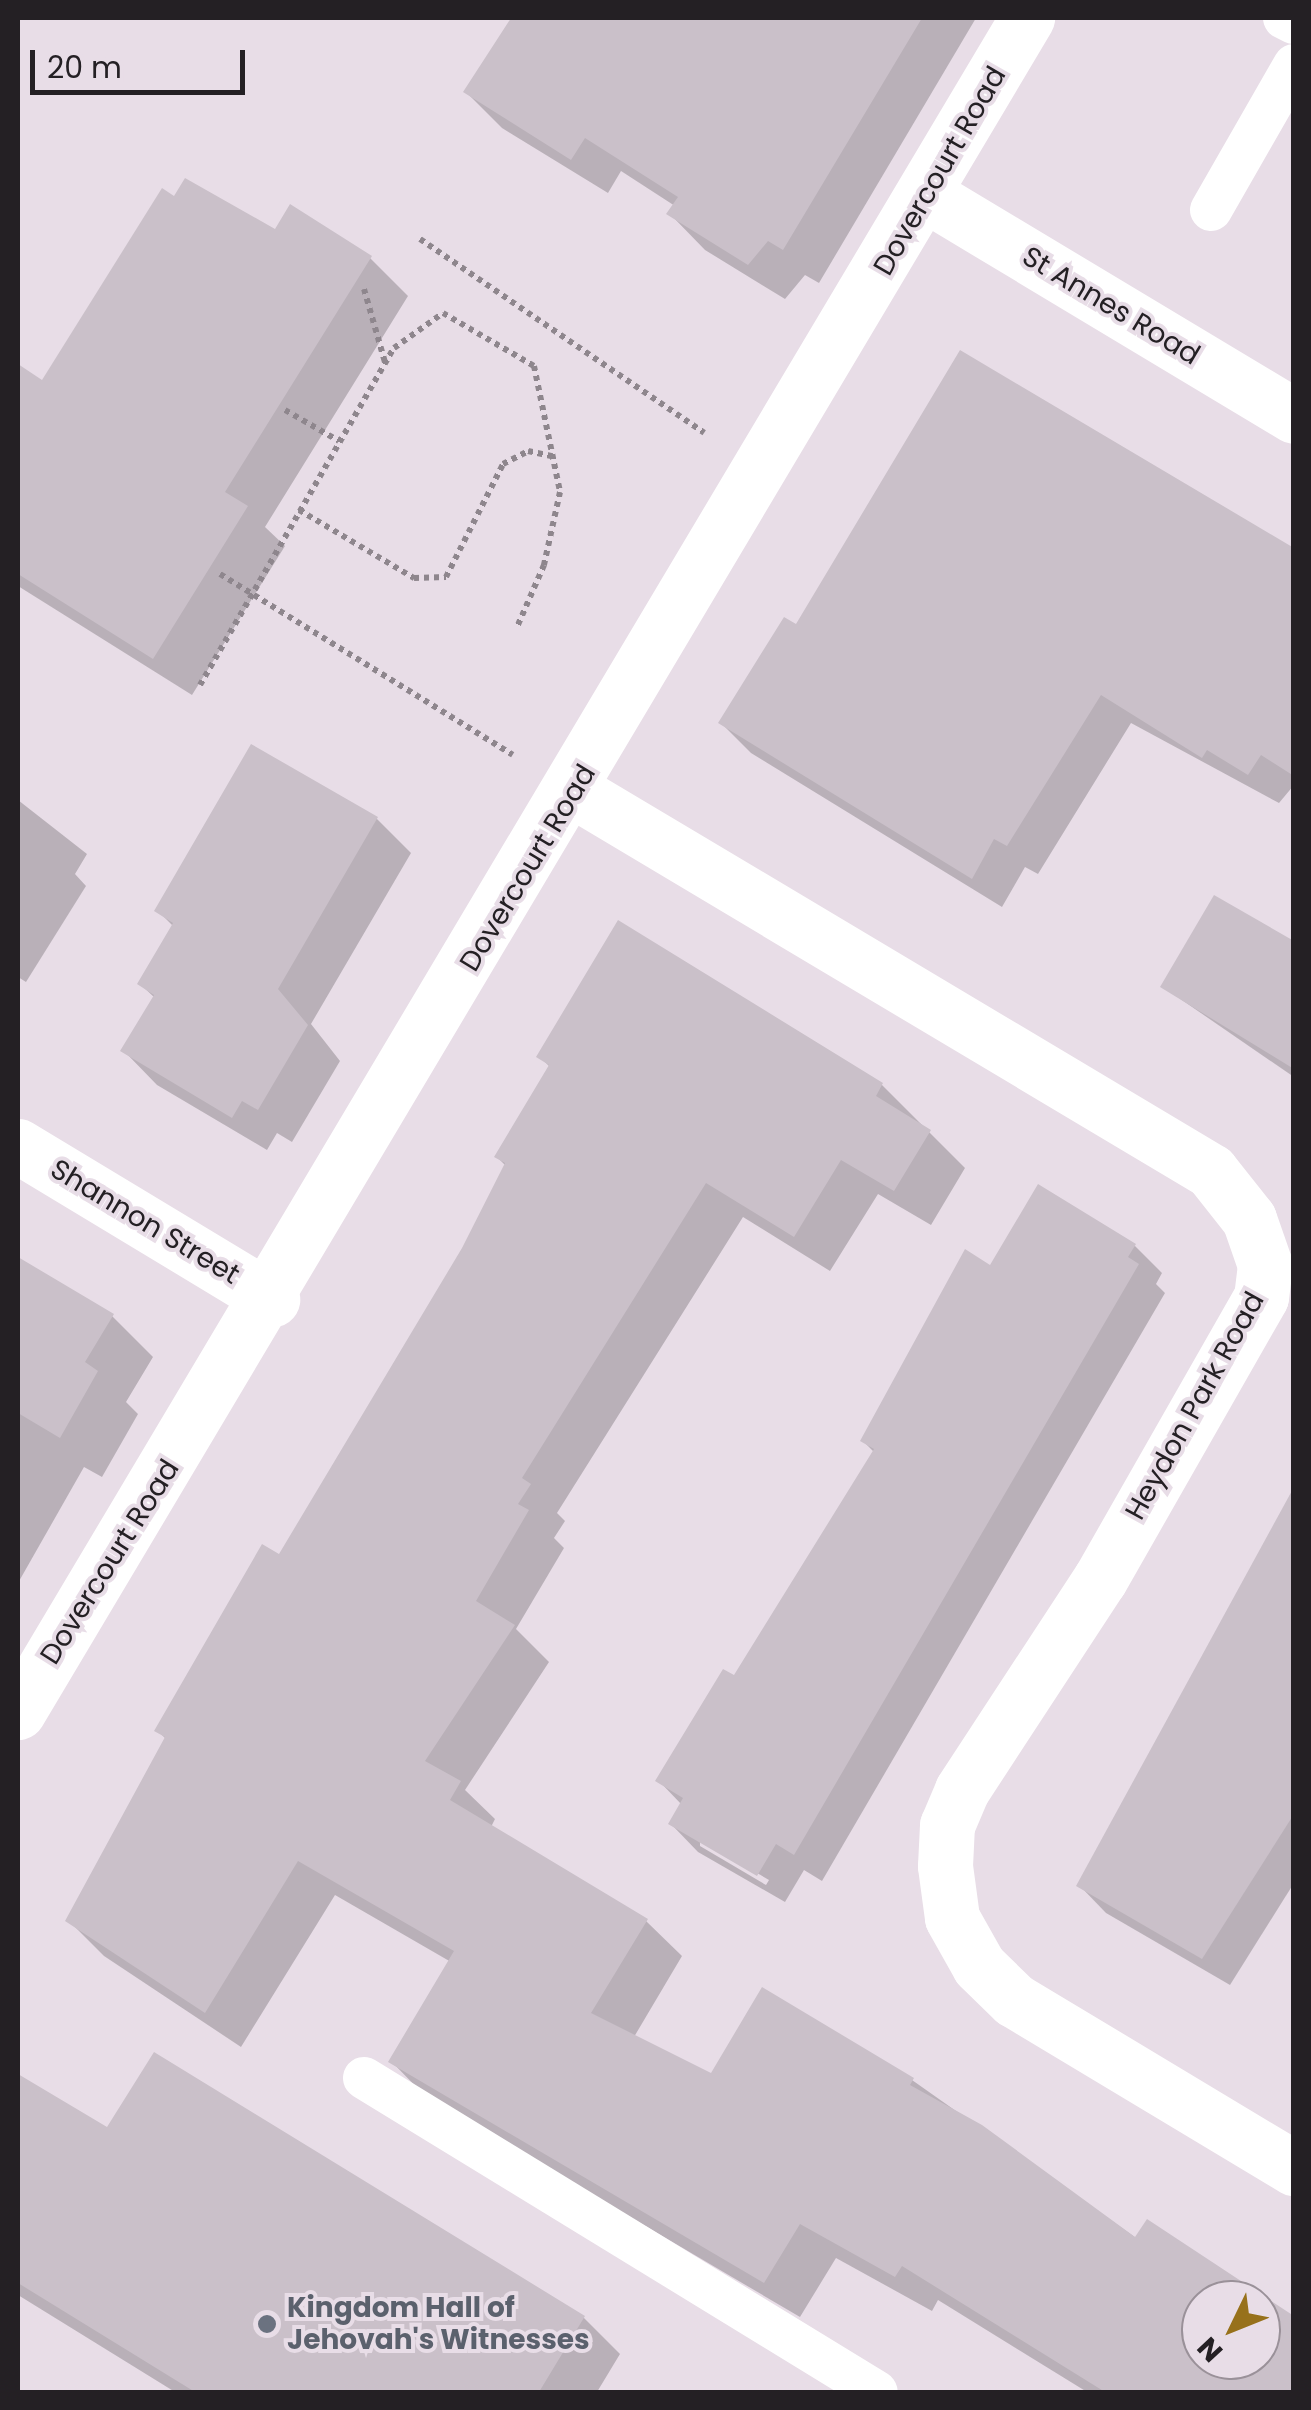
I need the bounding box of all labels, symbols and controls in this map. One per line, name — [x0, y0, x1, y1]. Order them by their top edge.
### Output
scale bar — [35, 30, 250, 92]
text: 20 m — [47, 46, 122, 89]
street label: Dovercourt Road — [867, 61, 1013, 281]
street label: St Annes Road — [1016, 240, 1206, 372]
street label: Dovercourt Road — [453, 759, 603, 977]
street label: Shannon Street — [44, 1152, 246, 1292]
street label: Heydon Park Road — [1118, 1286, 1272, 1526]
street label: Dovercourt Road — [33, 1453, 187, 1671]
north arrow — [1181, 2280, 1281, 2380]
place label: Kingdom Hall of Jehovah's Witnesses — [287, 2291, 590, 2357]
marker: Kingdom Hall of Jehovah's Witnesses — [256, 2313, 278, 2335]
text: N — [1189, 2328, 1232, 2370]

